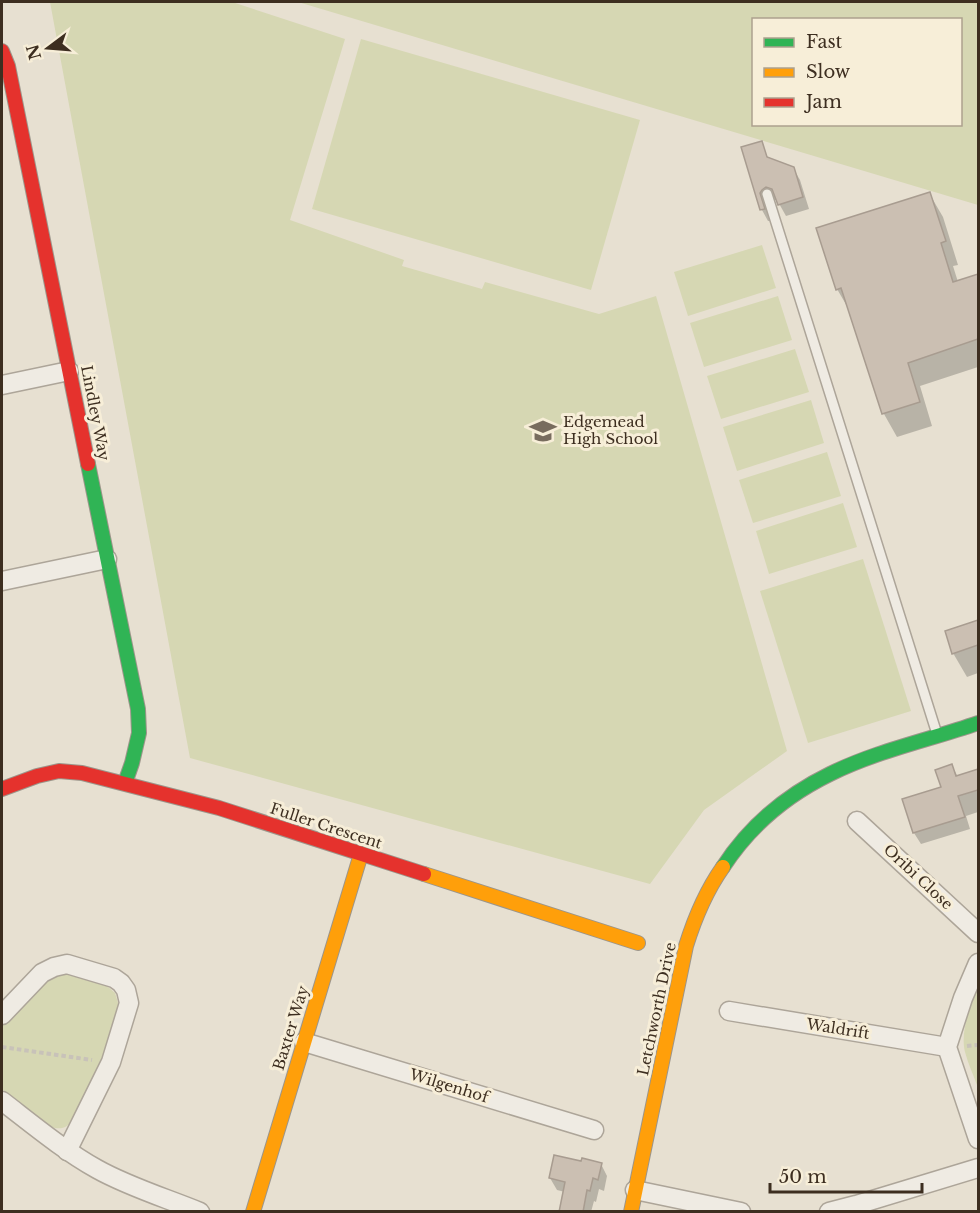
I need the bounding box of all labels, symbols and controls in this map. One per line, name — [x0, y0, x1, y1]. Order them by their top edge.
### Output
north arrow — [18, 18, 78, 78]
legend — [752, 18, 962, 126]
text: Fast — [806, 31, 843, 53]
text: N — [22, 42, 45, 62]
text: Slow — [806, 61, 851, 83]
text: Jam — [804, 91, 842, 113]
street label: Lindley Way — [77, 364, 114, 462]
place label: Edgemead High School — [563, 412, 658, 448]
school or university icon: Edgemead High School — [528, 416, 558, 446]
street label: Fuller Crescent — [268, 798, 385, 853]
street label: Oribi Close — [880, 840, 957, 914]
street label: Letchworth Drive — [633, 940, 680, 1077]
street label: Baxter Way — [269, 983, 313, 1073]
street label: Waldrift — [804, 1014, 871, 1043]
street label: Wilgenhof — [406, 1064, 493, 1107]
scale bar — [770, 1156, 922, 1194]
text: 50 m — [779, 1166, 827, 1188]

